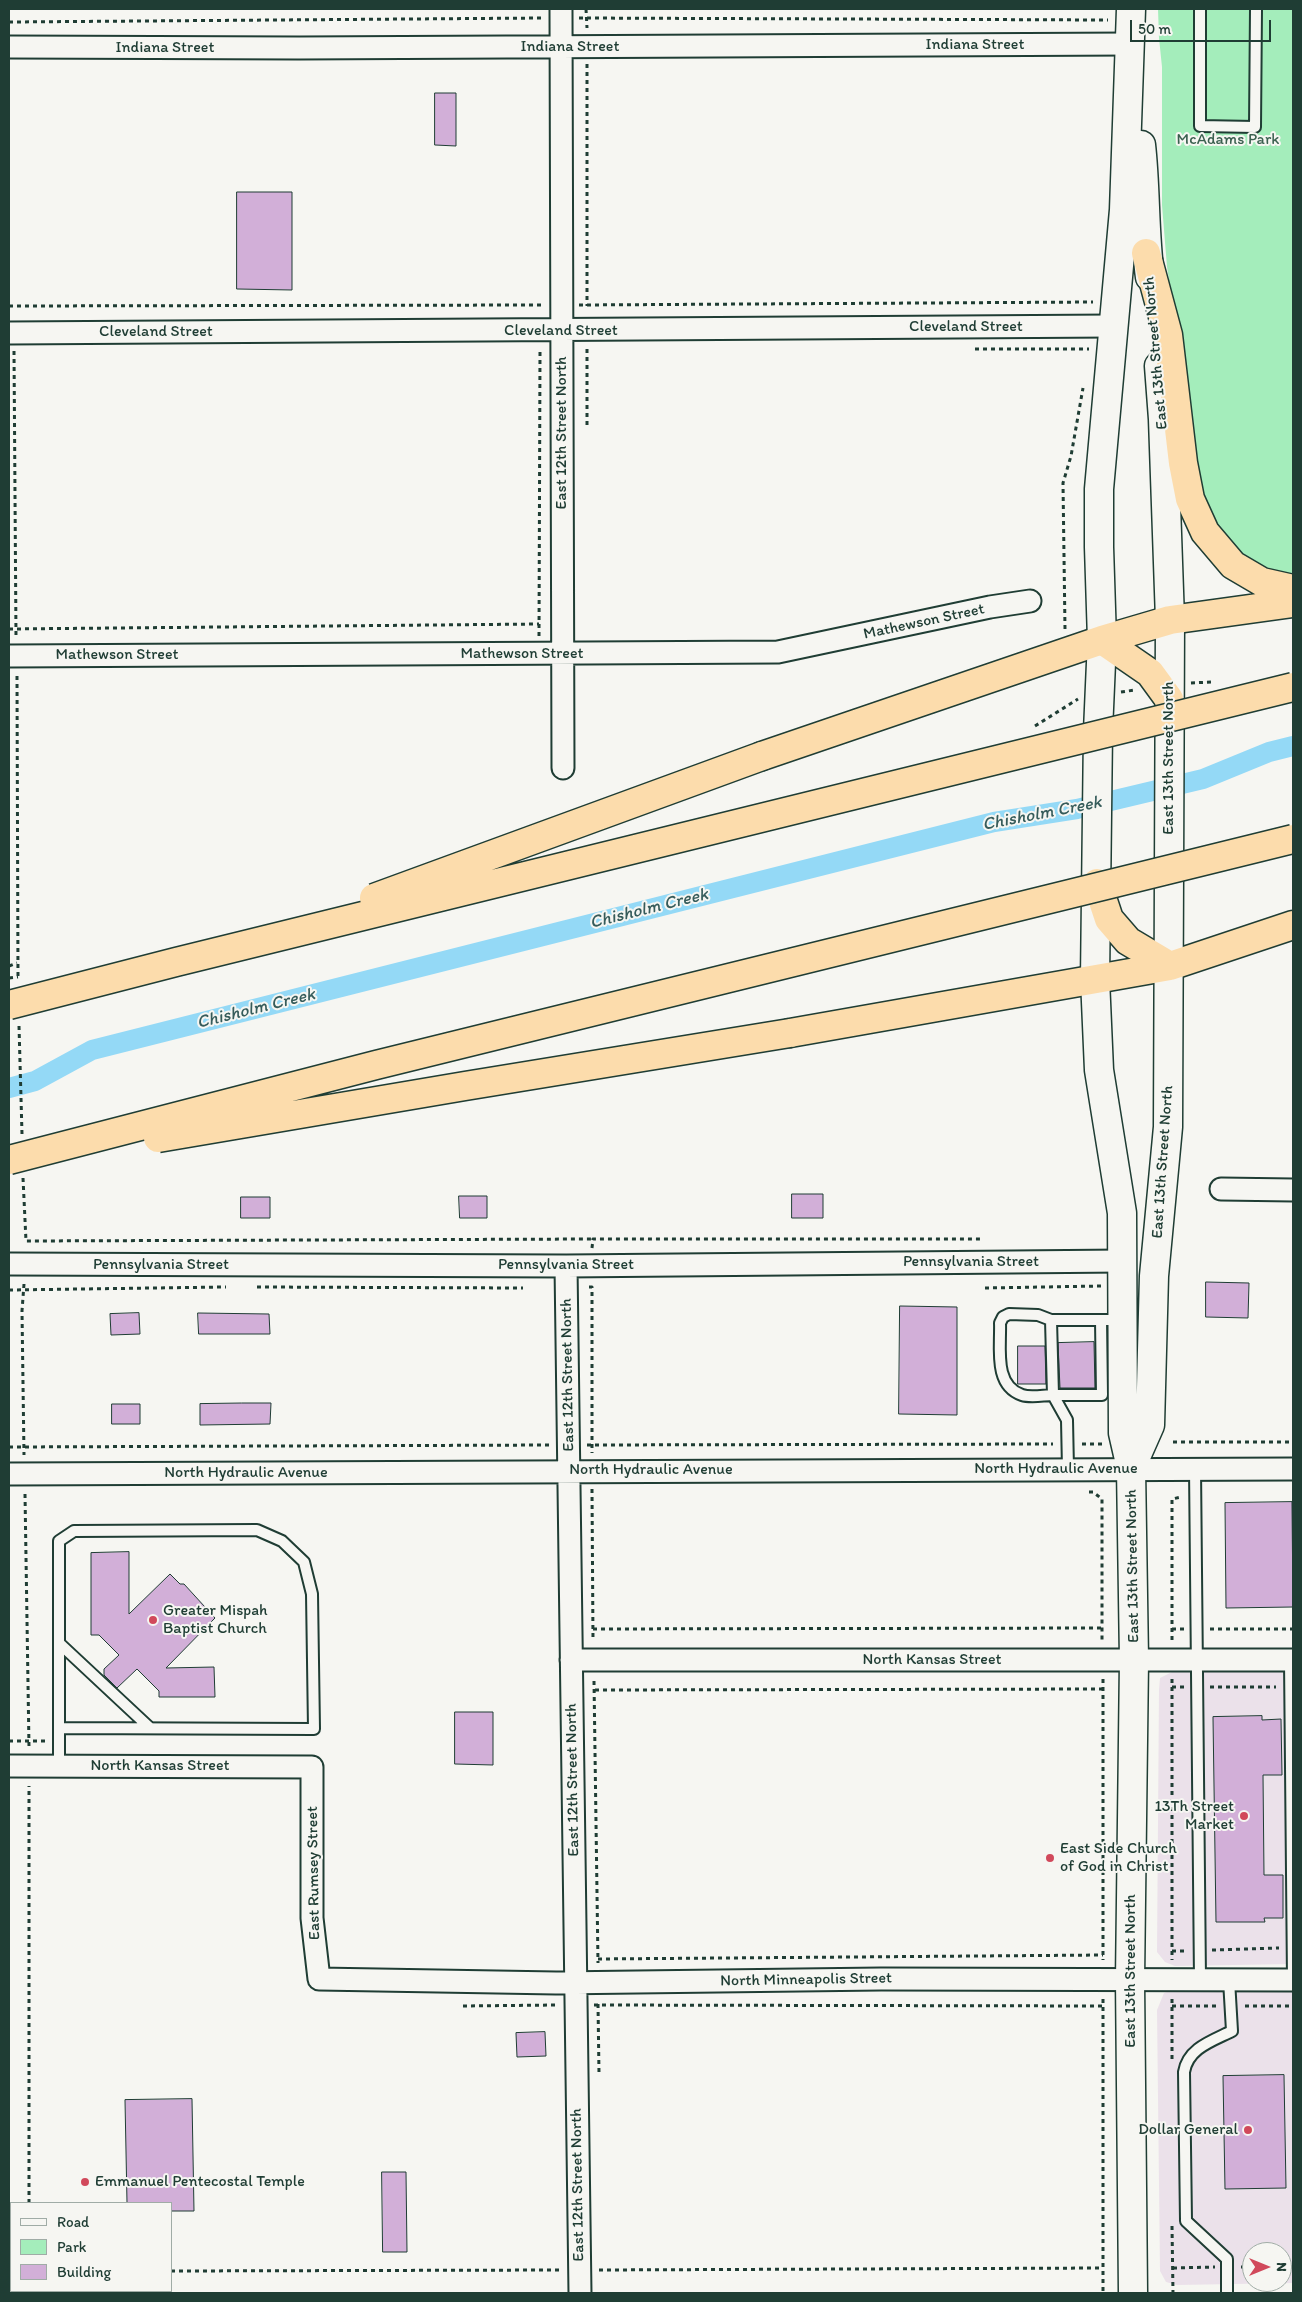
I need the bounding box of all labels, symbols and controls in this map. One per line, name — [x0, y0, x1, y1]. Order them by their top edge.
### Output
scale bar — [1132, 10, 1273, 42]
text: 50 m — [1138, 20, 1171, 38]
street label: Indiana Street — [926, 35, 1024, 55]
street label: Indiana Street — [521, 37, 619, 57]
street label: Indiana Street — [116, 38, 214, 58]
park label: McAdams Park — [1177, 130, 1279, 150]
street label: East 13th Street North — [1140, 276, 1172, 430]
street label: Cleveland Street — [909, 317, 1023, 337]
street label: Cleveland Street — [504, 321, 618, 341]
street label: Cleveland Street — [99, 322, 213, 342]
street label: East 12th Street North — [552, 356, 572, 510]
street label: Mathewson Street — [862, 600, 986, 644]
street label: Mathewson Street — [460, 644, 584, 664]
street label: Mathewson Street — [55, 645, 179, 665]
street label: East 13th Street North — [1159, 681, 1179, 835]
water label: Chisholm Creek — [980, 792, 1104, 836]
water label: Chisholm Creek — [588, 884, 710, 934]
water label: Chisholm Creek — [195, 984, 317, 1034]
street label: East 13th Street North — [1148, 1085, 1178, 1239]
street label: Pennsylvania Street — [903, 1252, 1039, 1272]
street label: Pennsylvania Street — [93, 1255, 229, 1275]
street label: Pennsylvania Street — [498, 1255, 634, 1275]
street label: East 12th Street North — [557, 1298, 579, 1452]
street label: North Hydraulic Avenue — [974, 1459, 1138, 1479]
street label: North Hydraulic Avenue — [569, 1460, 733, 1480]
street label: North Hydraulic Avenue — [164, 1463, 328, 1483]
street label: East 13th Street North — [1122, 1489, 1144, 1643]
place label: Greater Mispah Baptist Church — [163, 1601, 268, 1639]
marker: Greater Mispah Baptist Church — [147, 1614, 159, 1626]
street label: North Kansas Street — [862, 1650, 1002, 1670]
street label: East 12th Street North — [562, 1703, 584, 1857]
street label: North Kansas Street — [90, 1756, 230, 1776]
place label: 13Th Street Market — [1154, 1797, 1234, 1835]
street label: East Rumsey Street — [303, 1806, 325, 1940]
marker: 13Th Street Market — [1238, 1810, 1250, 1822]
place label: East Side Church of God in Christ — [1060, 1839, 1177, 1877]
marker: East Side Church of God in Christ — [1044, 1852, 1056, 1864]
street label: East 13th Street North — [1121, 1894, 1141, 2048]
street label: North Minneapolis Street — [720, 1969, 892, 1991]
street label: East 12th Street North — [567, 2108, 589, 2262]
place label: Dollar General — [1138, 2120, 1238, 2140]
marker: Dollar General — [1242, 2124, 1254, 2136]
place label: Emmanuel Pentecostal Temple — [95, 2172, 305, 2192]
marker: Emmanuel Pentecostal Temple — [79, 2176, 91, 2188]
legend — [10, 2202, 172, 2292]
text: Road — [57, 2213, 89, 2231]
text: Park — [57, 2238, 87, 2256]
north arrow — [1242, 2242, 1292, 2292]
text: N — [1273, 2262, 1290, 2272]
text: Building — [57, 2263, 111, 2281]

